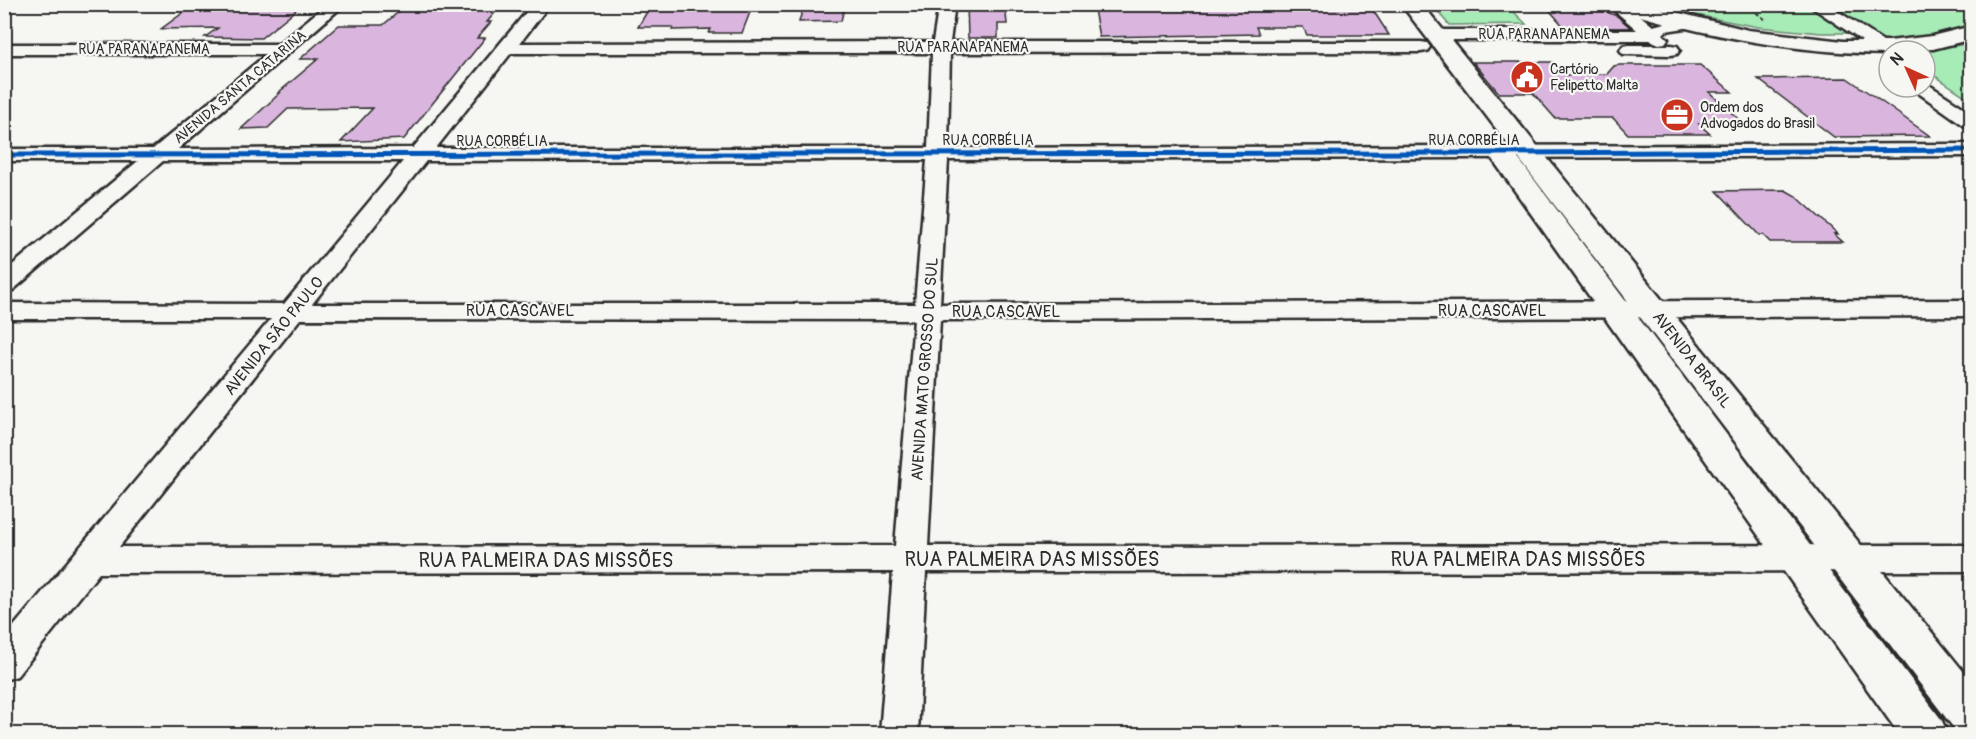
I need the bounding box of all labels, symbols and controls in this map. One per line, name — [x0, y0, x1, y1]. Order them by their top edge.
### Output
street label: RUA PARANAPANEMA — [1478, 26, 1610, 43]
street label: AVENIDA SANTA CATARINA — [170, 27, 310, 147]
street label: RUA PARANAPANEMA — [897, 39, 1029, 56]
north arrow — [1877, 39, 1937, 99]
street label: RUA PARANAPANEMA — [78, 41, 210, 58]
text: N — [1886, 48, 1908, 70]
public building icon: Cartório Felipetto Malta — [1509, 59, 1545, 95]
place label: Cartório Felipetto Malta — [1550, 61, 1638, 94]
office icon: Ordem dos Advogados do Brasil — [1659, 97, 1695, 133]
place label: Ordem dos Advogados do Brasil — [1700, 99, 1815, 132]
street label: RUA CORBÉLIA — [942, 131, 1034, 149]
street label: RUA CORBÉLIA — [1428, 131, 1520, 149]
street label: RUA CORBÉLIA — [456, 132, 548, 150]
street label: AVENIDA MATO GROSSO DO SUL — [907, 257, 943, 481]
street label: AVENIDA SÃO PAULO — [220, 273, 328, 399]
street label: RUA CASCAVEL — [466, 301, 574, 321]
street label: RUA CASCAVEL — [1438, 301, 1546, 321]
street label: RUA CASCAVEL — [952, 302, 1060, 322]
street label: AVENIDA BRASIL — [1648, 308, 1736, 412]
street label: RUA PALMEIRA DAS MISSÕES — [905, 547, 1160, 572]
street label: RUA PALMEIRA DAS MISSÕES — [1391, 547, 1646, 572]
street label: RUA PALMEIRA DAS MISSÕES — [419, 548, 674, 573]

